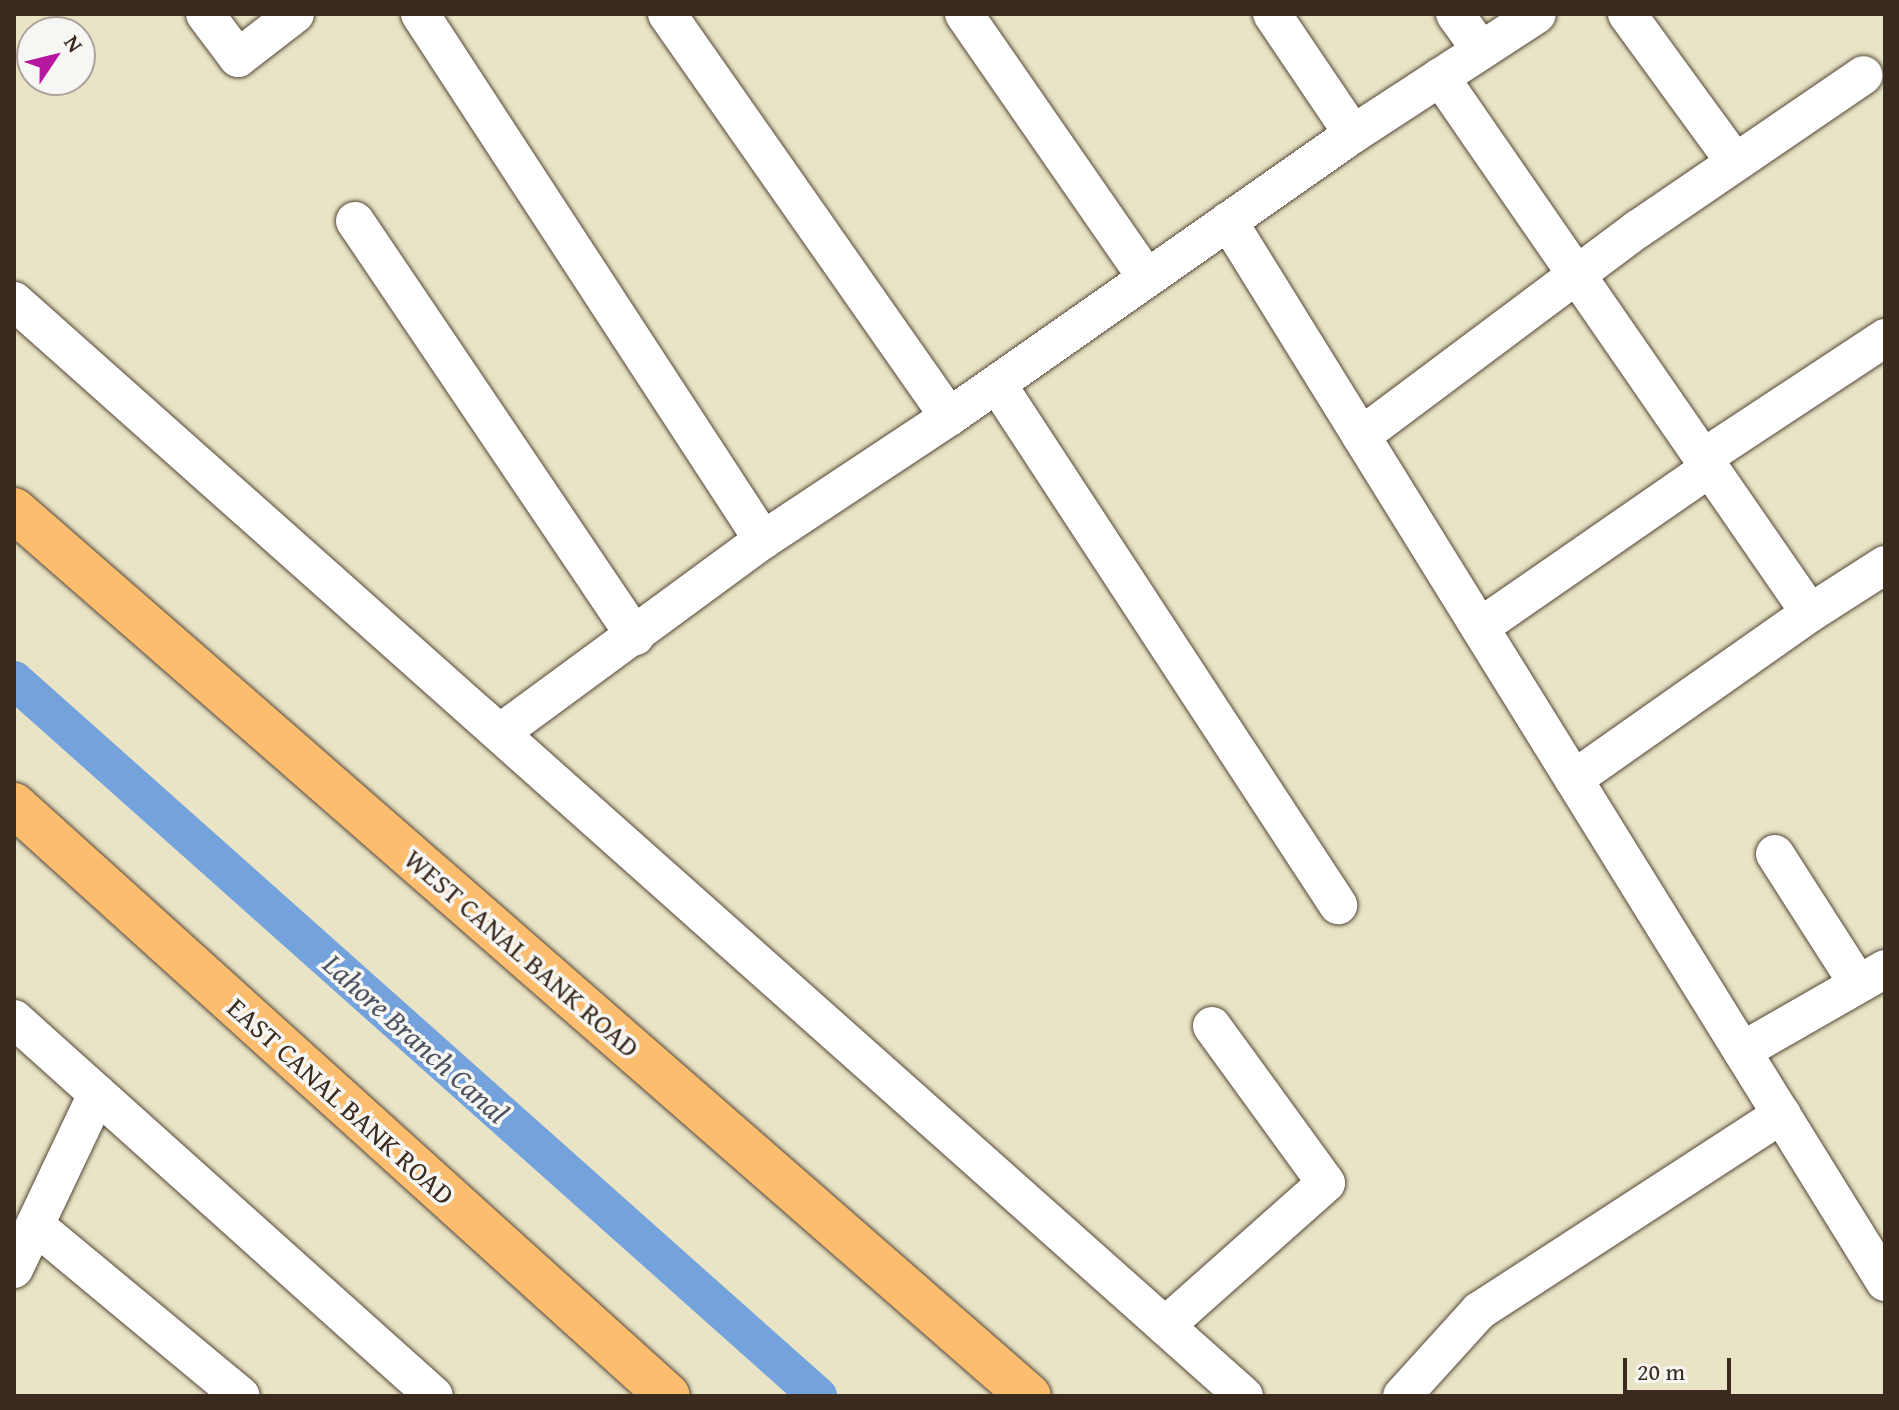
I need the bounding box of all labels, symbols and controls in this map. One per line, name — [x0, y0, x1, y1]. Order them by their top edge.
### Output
north arrow — [16, 16, 96, 96]
text: N — [57, 28, 91, 59]
street label: WEST CANAL BANK ROAD — [398, 842, 646, 1064]
water label: Lahore Branch Canal — [316, 946, 516, 1130]
street label: EAST CANAL BANK ROAD — [221, 990, 461, 1212]
scale bar — [1627, 1342, 1735, 1392]
text: 20 m — [1637, 1354, 1685, 1389]

